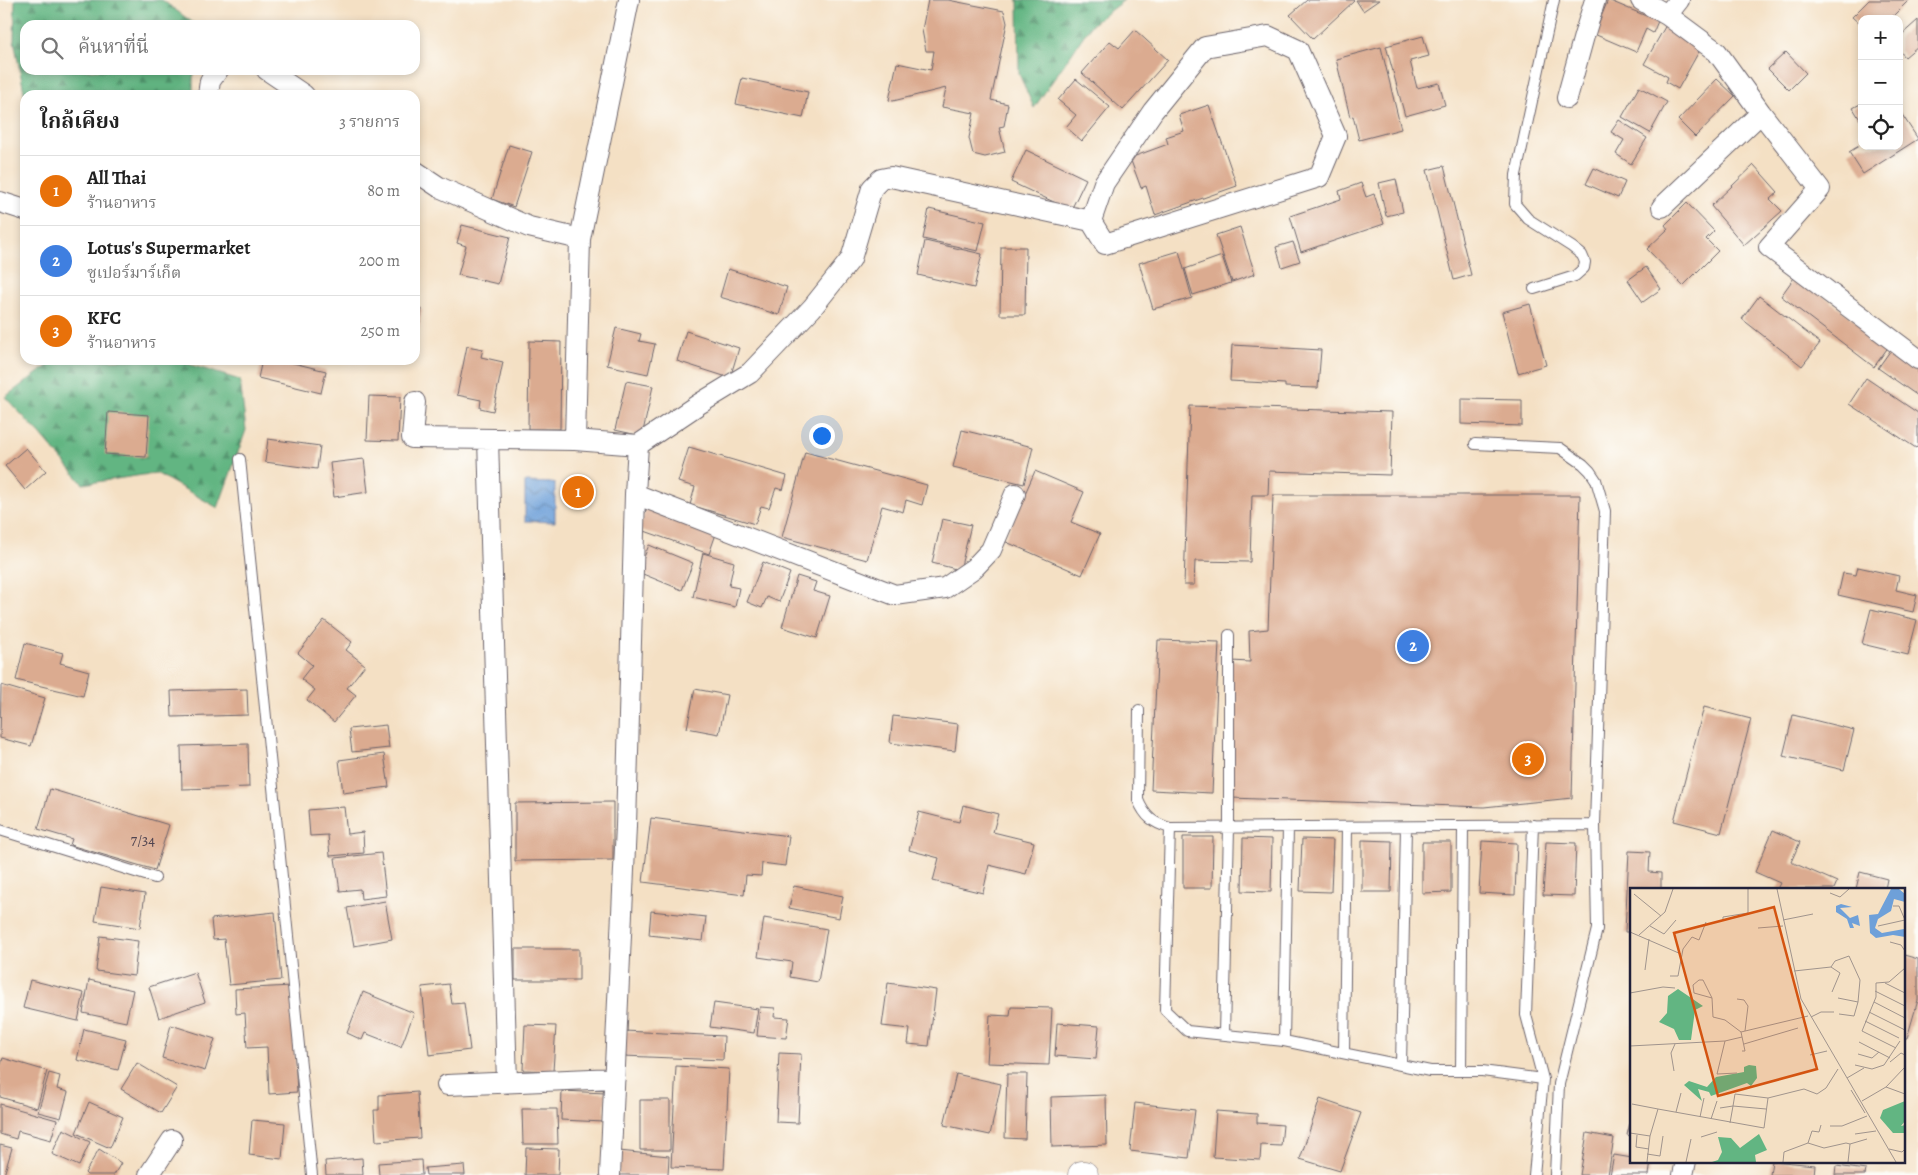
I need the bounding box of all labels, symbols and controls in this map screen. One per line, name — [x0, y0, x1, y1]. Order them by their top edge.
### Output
map controls — [1858, 15, 1903, 150]
button: + — [1858, 15, 1903, 60]
search box — [20, 20, 420, 75]
icon: search — [38, 34, 66, 62]
text: ค้นหาที่นี่ — [78, 34, 149, 60]
button: − — [1858, 60, 1903, 105]
button: locate — [1858, 105, 1903, 150]
text: ใกล้เคียง — [40, 107, 120, 135]
text: 3 รายการ — [339, 111, 400, 133]
text: All Thai — [87, 165, 146, 191]
text: 1 — [53, 180, 59, 202]
text: 80 m — [367, 180, 400, 202]
text: ร้านอาหาร — [87, 192, 156, 214]
text: Lotus's Supermarket — [87, 235, 250, 261]
text: 2 — [52, 250, 60, 272]
text: 200 m — [359, 250, 400, 272]
text: ซูเปอร์มาร์เก็ต — [87, 262, 181, 284]
text: KFC — [87, 305, 121, 331]
text: 3 — [53, 320, 59, 342]
text: 250 m — [361, 320, 400, 342]
text: ร้านอาหาร — [87, 332, 156, 354]
your location — [809, 423, 835, 449]
pin: 1 — [562, 473, 594, 511]
pin: 2 — [1397, 627, 1429, 665]
pin: 3 — [1512, 740, 1544, 778]
house number: 7/34 — [131, 830, 155, 850]
inset map — [1630, 888, 1906, 1162]

